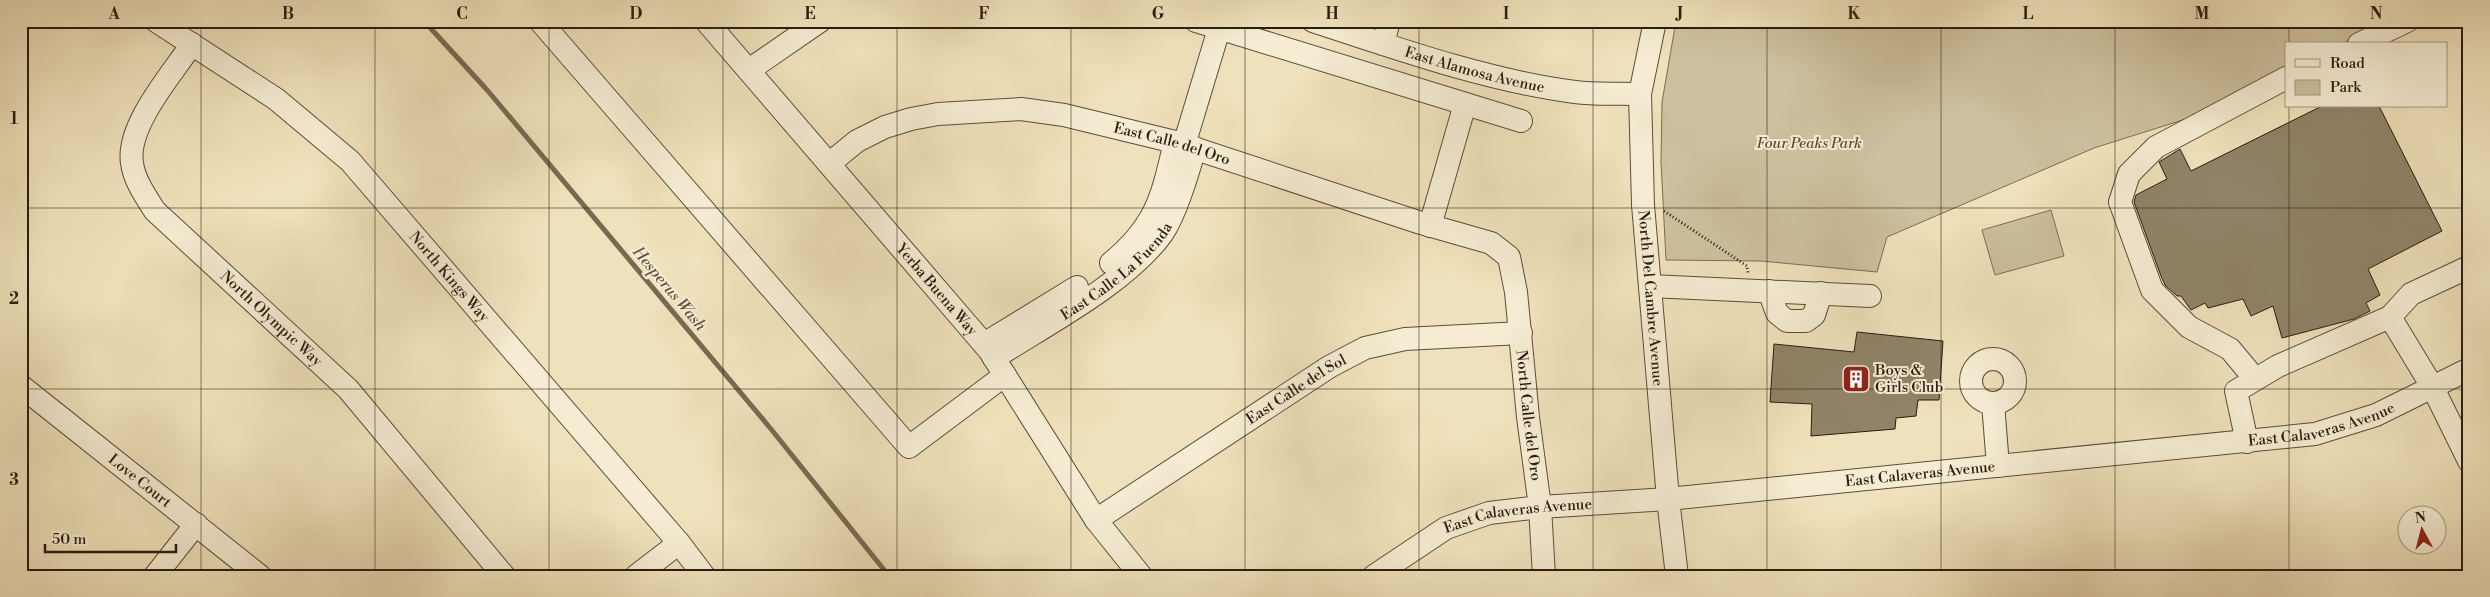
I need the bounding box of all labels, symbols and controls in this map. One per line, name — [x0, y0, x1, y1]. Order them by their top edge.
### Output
text: A — [107, 4, 120, 24]
text: B — [282, 4, 294, 24]
text: C — [456, 4, 468, 24]
text: D — [630, 4, 643, 24]
text: E — [804, 4, 816, 24]
text: F — [978, 4, 990, 24]
text: G — [1152, 4, 1165, 24]
text: H — [1325, 4, 1339, 24]
text: I — [1503, 4, 1509, 24]
text: J — [1675, 4, 1683, 24]
text: K — [1848, 4, 1862, 24]
text: L — [2023, 4, 2034, 24]
text: M — [2195, 4, 2210, 24]
text: N — [2370, 4, 2383, 24]
legend — [2285, 42, 2448, 108]
street label: East Alamosa Avenue — [1402, 43, 1546, 97]
text: Road — [2330, 54, 2365, 73]
text: Park — [2330, 78, 2362, 97]
text: 1 — [10, 109, 18, 129]
street label: East Calle del Oro — [1111, 118, 1233, 170]
park label: Four Peaks Park — [1756, 134, 1862, 153]
street label: North Del Cambre Avenue — [1633, 209, 1667, 387]
street label: East Calle La Fuenda — [1057, 219, 1177, 325]
street label: North Kings Way — [405, 228, 494, 327]
street label: Yerba Buena Way — [891, 239, 982, 340]
water label: Hesperus Wash — [627, 242, 710, 335]
street label: North Olympic Way — [216, 267, 327, 371]
text: 2 — [9, 289, 19, 309]
street label: North Calle del Oro — [1512, 349, 1545, 482]
street label: East Calle del Sol — [1242, 350, 1350, 429]
place label: Boys & Girls Club — [1874, 361, 1943, 397]
building icon: Boys & Girls Club — [1841, 364, 1871, 394]
street label: East Calaveras Avenue — [2247, 398, 2398, 451]
street label: Love Court — [104, 450, 176, 512]
street label: East Calaveras Avenue — [1844, 457, 1996, 491]
text: 3 — [9, 470, 19, 490]
street label: East Calaveras Avenue — [1441, 495, 1593, 538]
north arrow — [2398, 504, 2448, 554]
text: N — [2414, 508, 2427, 528]
scale bar — [45, 522, 176, 554]
text: 50 m — [52, 530, 86, 549]

